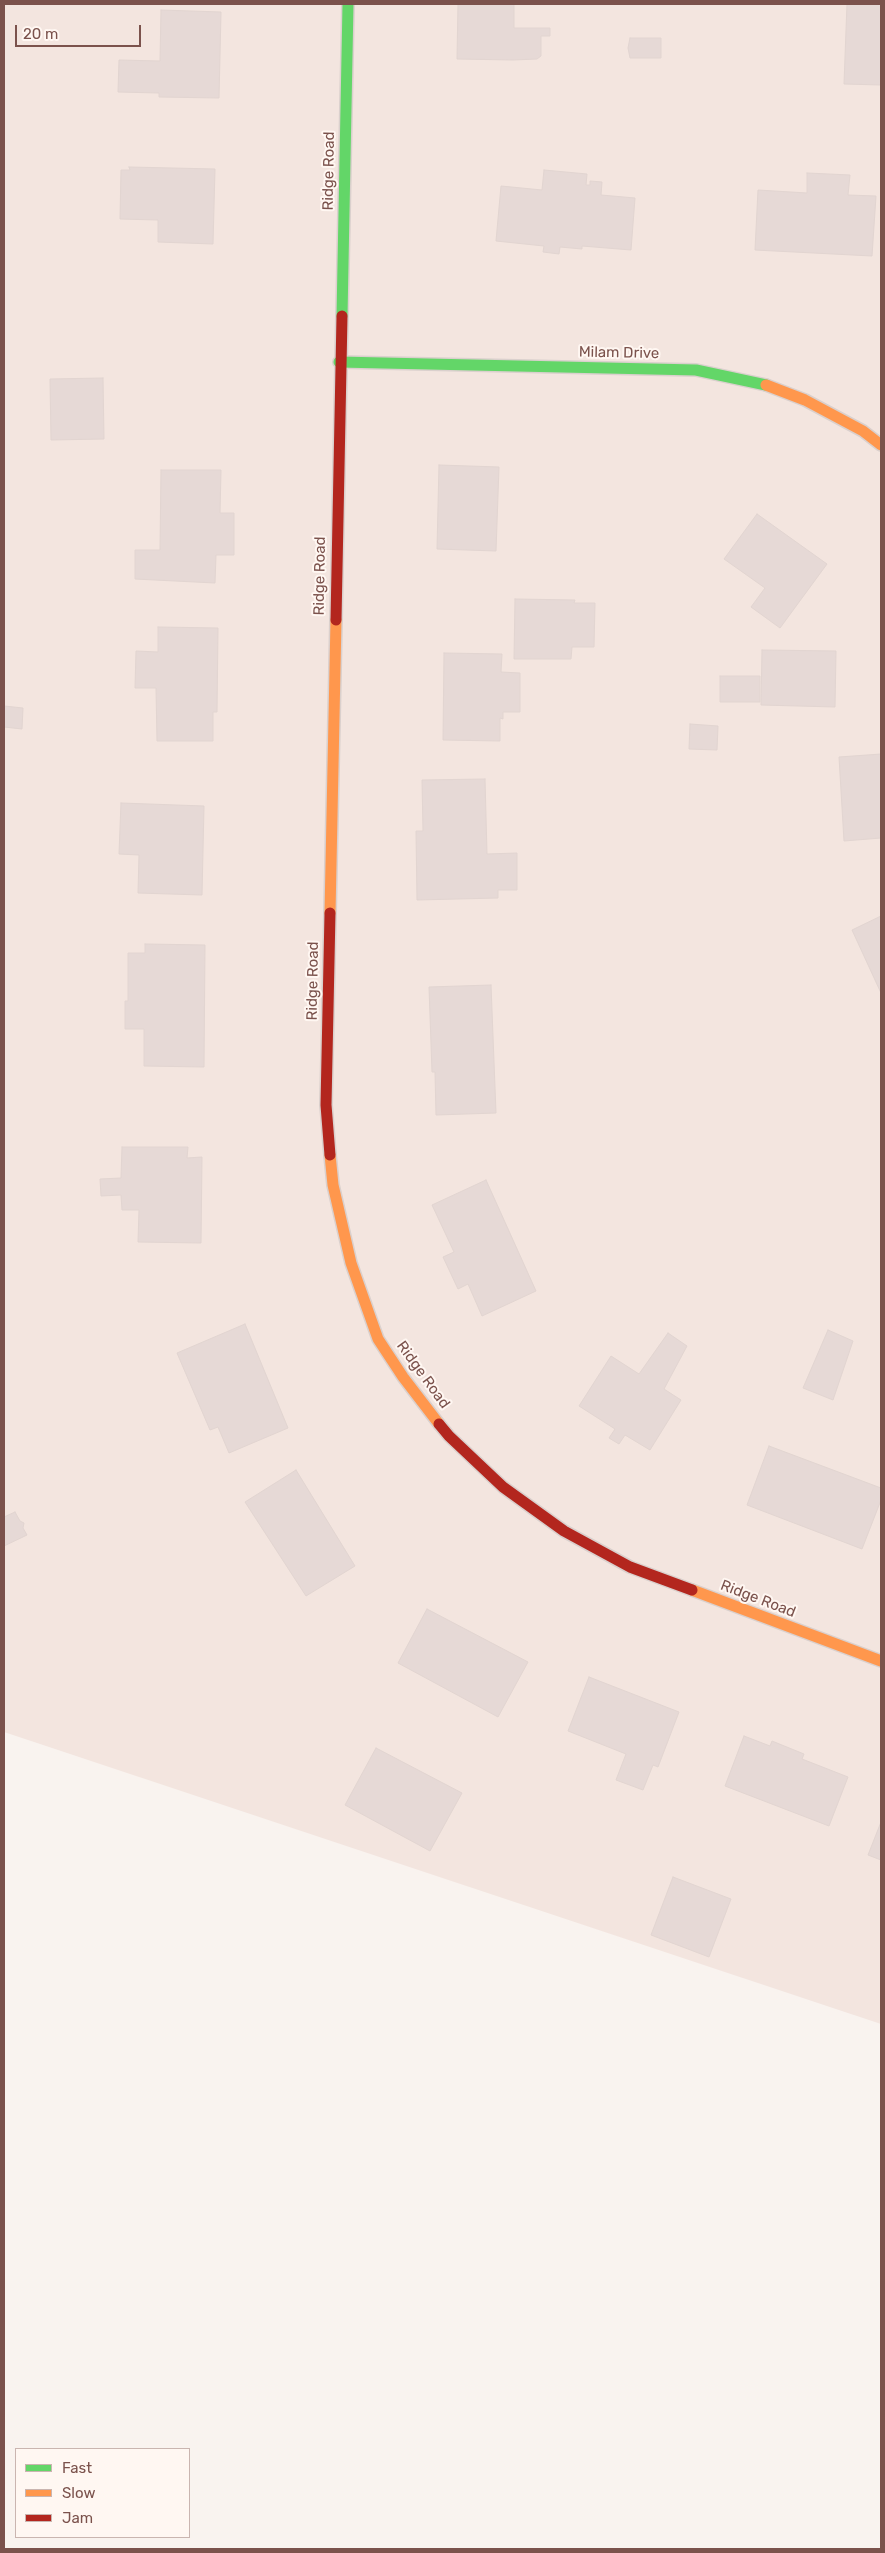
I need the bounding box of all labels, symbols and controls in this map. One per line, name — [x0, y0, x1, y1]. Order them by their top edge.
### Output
scale bar — [18, 15, 144, 47]
text: 20 m — [23, 25, 58, 43]
street label: Ridge Road — [319, 131, 339, 211]
street label: Milam Drive — [579, 343, 659, 363]
street label: Ridge Road — [310, 536, 330, 616]
street label: Ridge Road — [303, 941, 323, 1021]
street label: Ridge Road — [393, 1338, 453, 1412]
street label: Ridge Road — [718, 1576, 798, 1622]
legend — [15, 2448, 190, 2538]
text: Fast — [62, 2459, 92, 2477]
text: Slow — [62, 2484, 95, 2502]
text: Jam — [62, 2509, 93, 2527]

